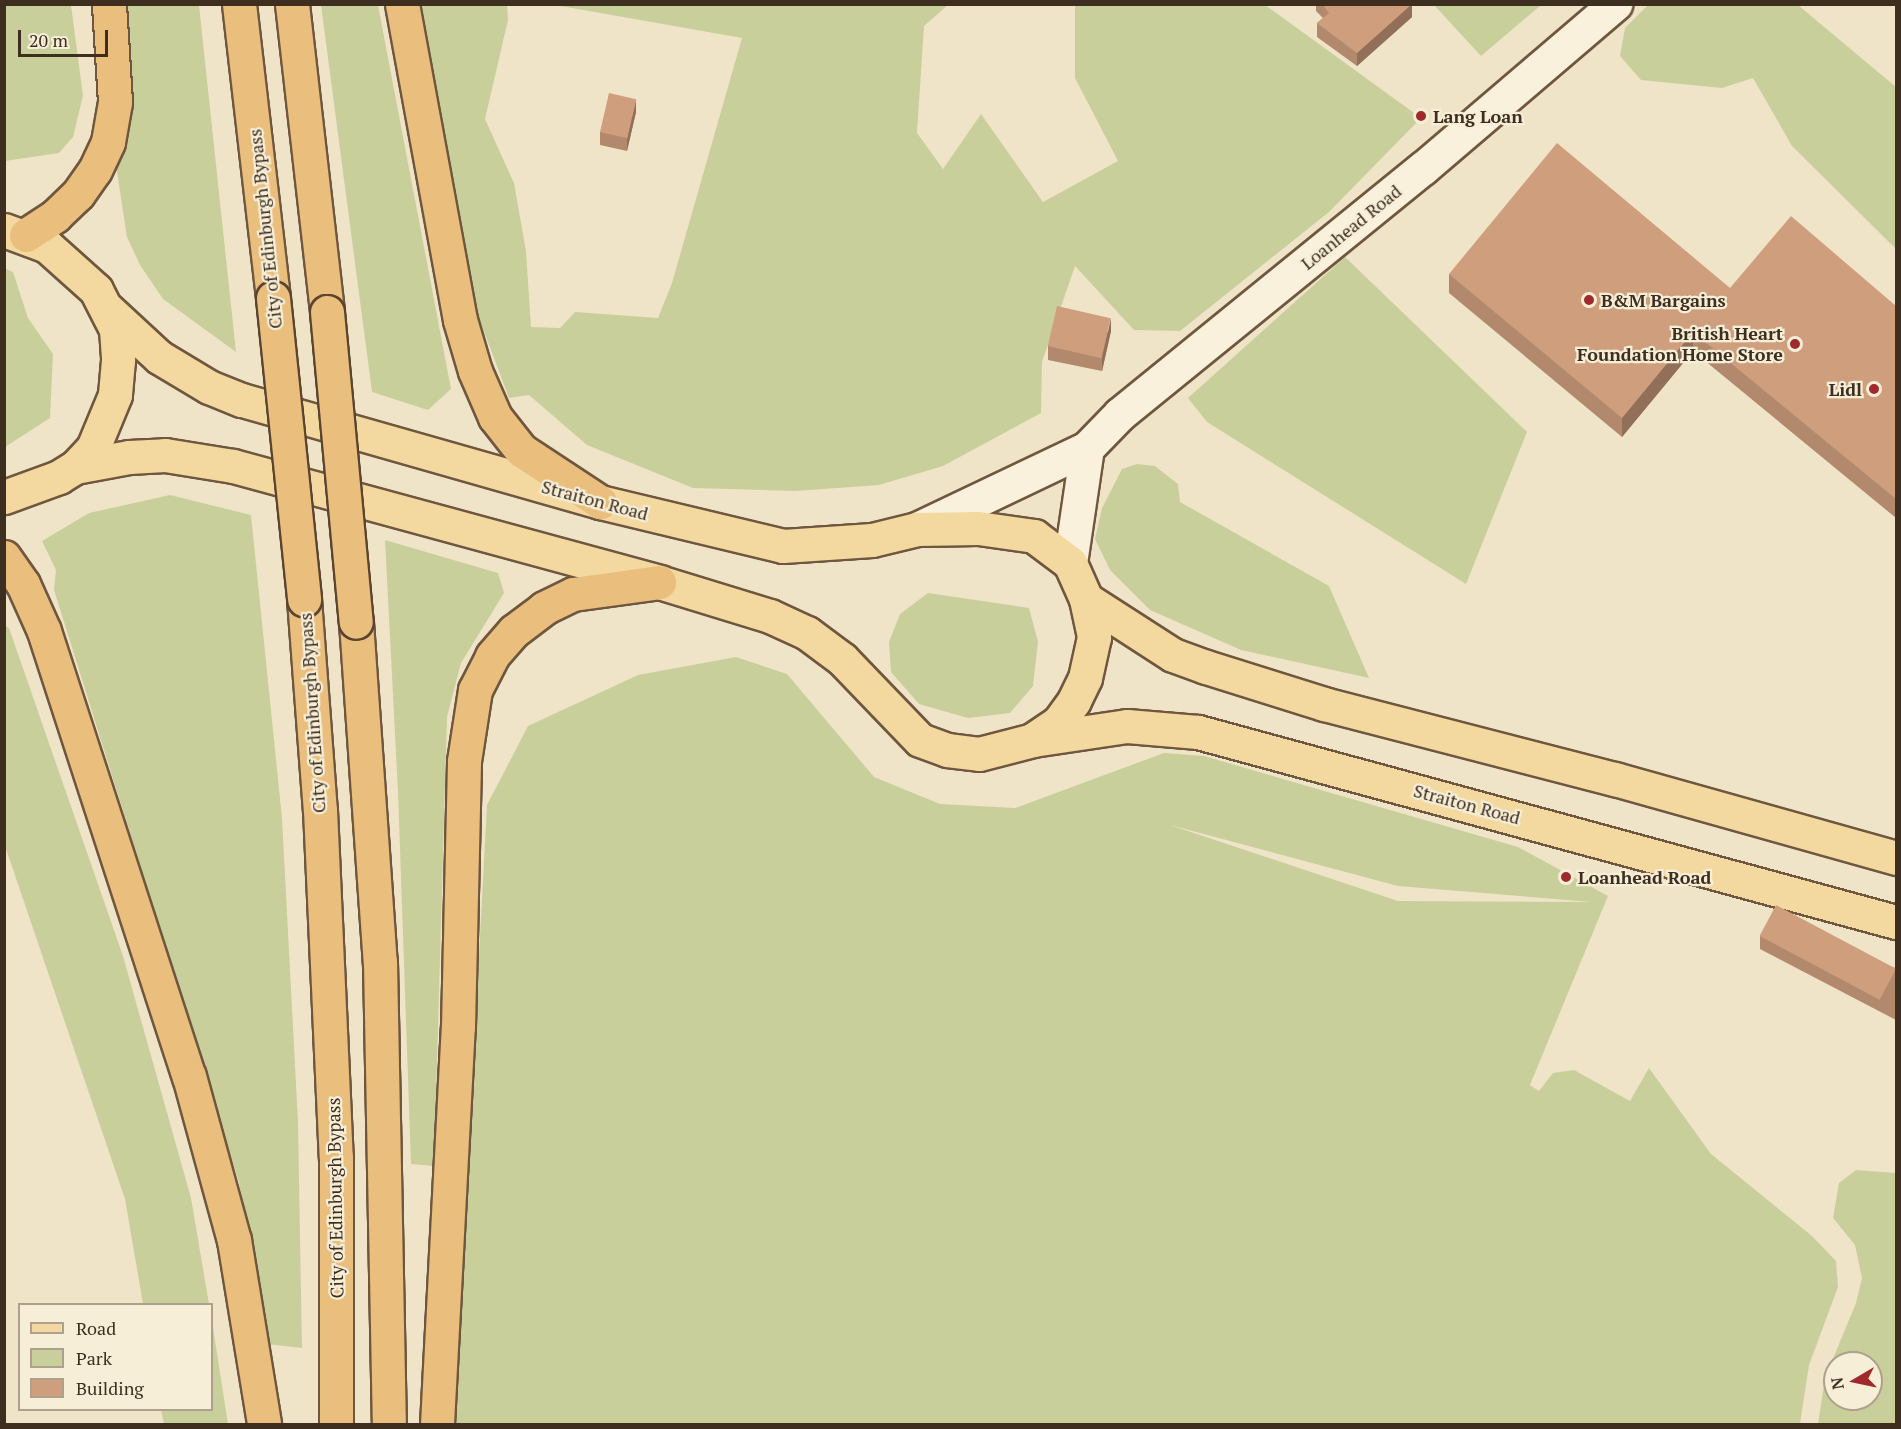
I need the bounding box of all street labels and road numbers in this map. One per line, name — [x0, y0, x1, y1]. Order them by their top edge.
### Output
street label: City of Edinburgh Bypass — [244, 128, 286, 330]
street label: Loanhead Road — [1296, 180, 1406, 274]
street label: Straiton Road — [539, 475, 651, 525]
street label: City of Edinburgh Bypass — [294, 612, 330, 814]
street label: Straiton Road — [1411, 779, 1523, 829]
street label: City of Edinburgh Bypass — [322, 1097, 348, 1299]

